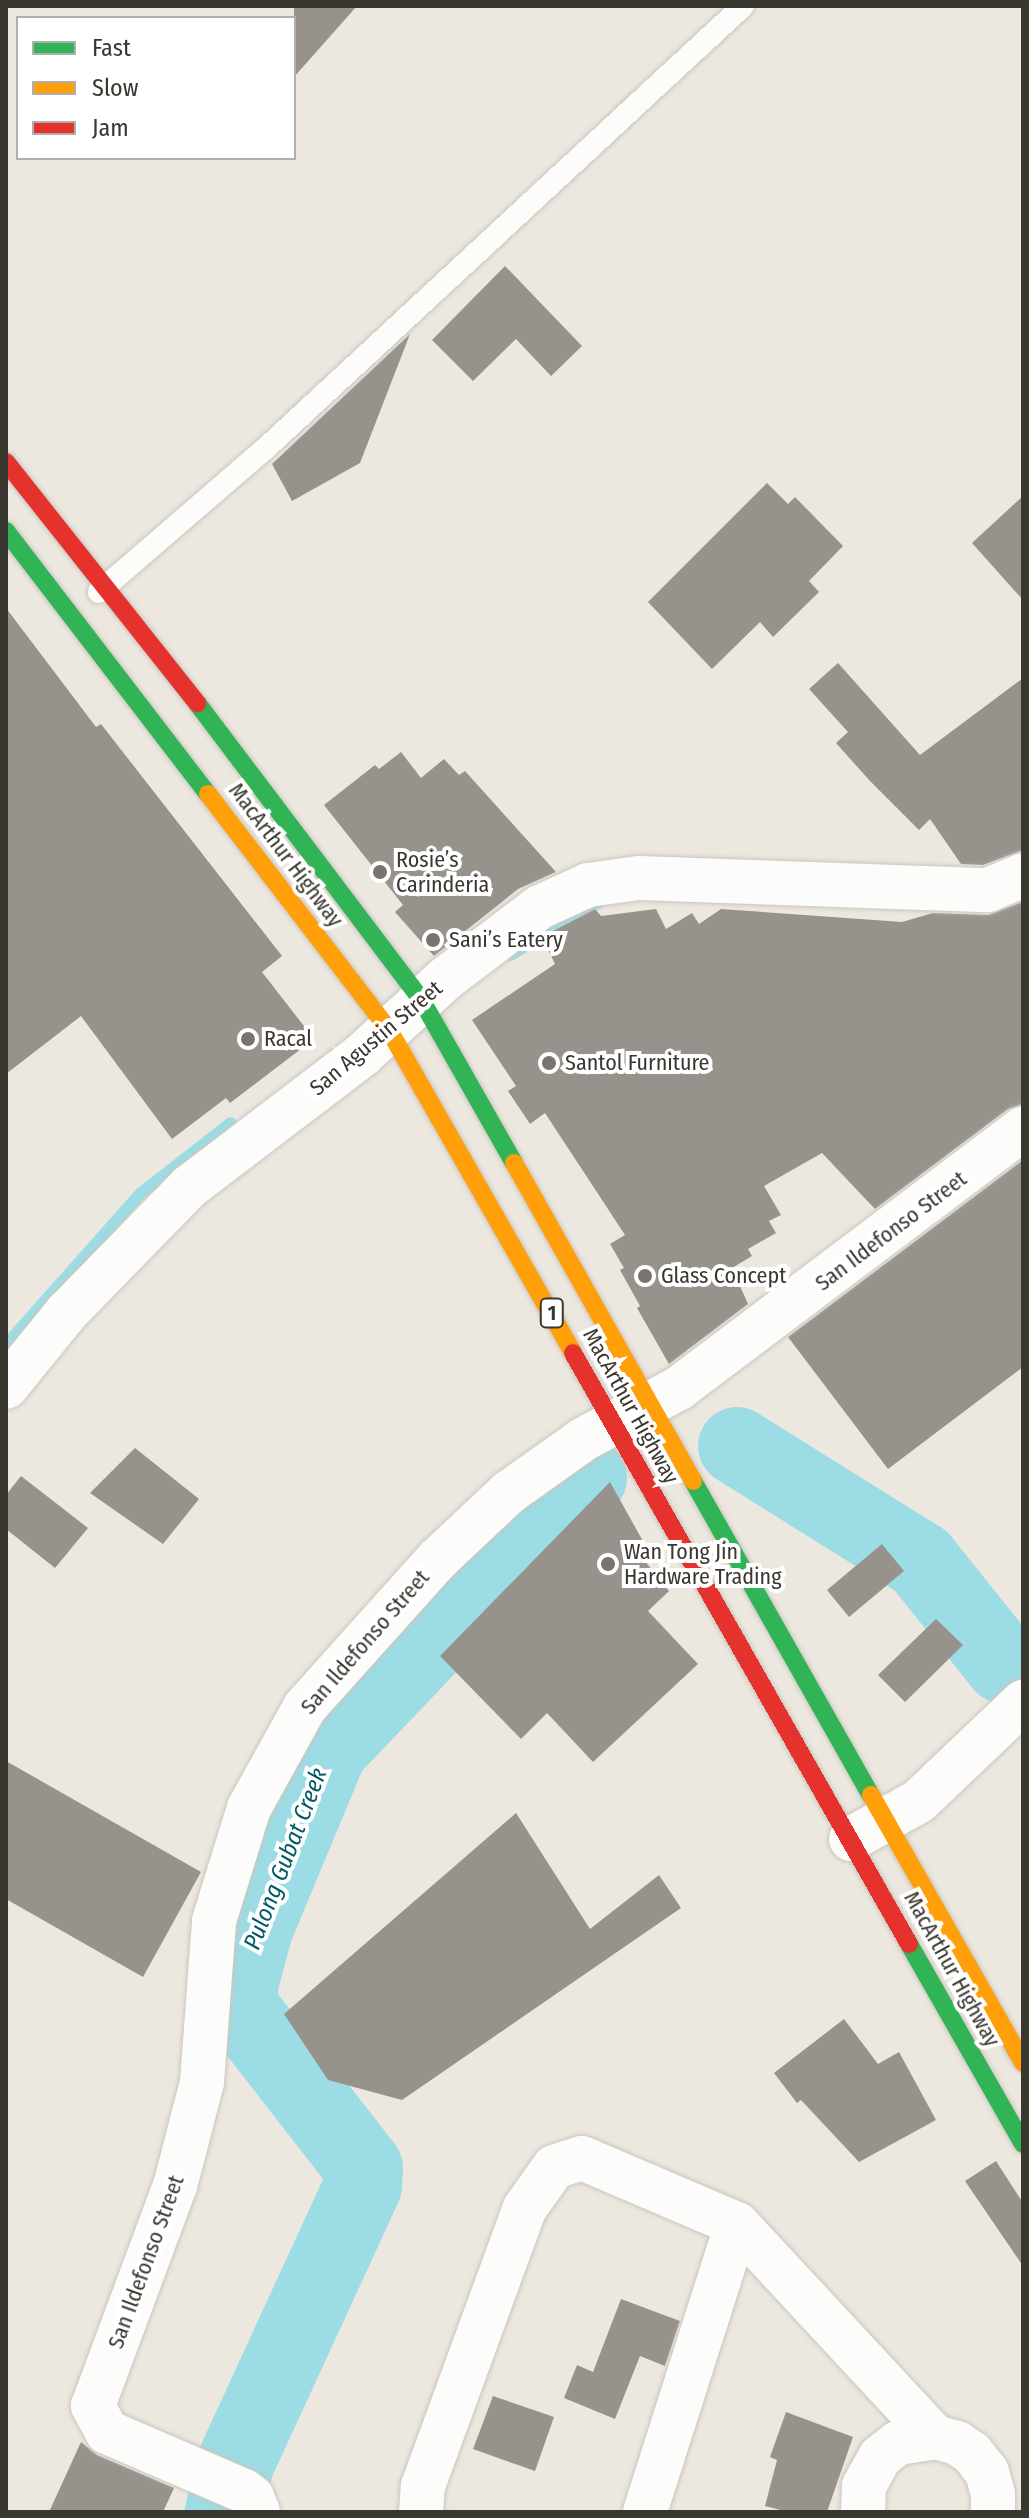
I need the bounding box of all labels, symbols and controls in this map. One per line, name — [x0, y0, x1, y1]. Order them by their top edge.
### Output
legend — [16, 16, 296, 160]
text: Fast — [92, 34, 131, 62]
text: Slow — [92, 74, 138, 102]
text: Jam — [92, 114, 129, 142]
street label: MacArthur Highway — [223, 778, 349, 932]
place label: Rosie’s Carinderia — [396, 846, 489, 898]
marker: Rosie’s Carinderia — [371, 863, 389, 881]
place label: Sani’s Eatery — [449, 927, 563, 953]
marker: Sani’s Eatery — [424, 931, 442, 949]
street label: San Agustin Street — [304, 975, 448, 1101]
place label: Racal — [264, 1026, 312, 1052]
marker: Racal — [239, 1030, 257, 1048]
place label: Santol Furniture — [565, 1050, 709, 1076]
marker: Santol Furniture — [540, 1054, 558, 1072]
street label: San Ildefonso Street — [810, 1166, 972, 1296]
place label: Glass Concept — [661, 1263, 786, 1289]
marker: Glass Concept — [636, 1267, 654, 1285]
road number: 1 — [538, 1297, 566, 1329]
street label: MacArthur Highway — [577, 1324, 685, 1488]
place label: Wan Tong Jin Hardware Trading — [624, 1538, 782, 1590]
marker: Wan Tong Jin Hardware Trading — [599, 1555, 617, 1573]
street label: San Ildefonso Street — [295, 1564, 435, 1720]
water label: Pulong Gubat Creek — [238, 1764, 334, 1954]
street label: MacArthur Highway — [898, 1887, 1006, 2051]
street label: San Ildefonso Street — [102, 2172, 190, 2352]

